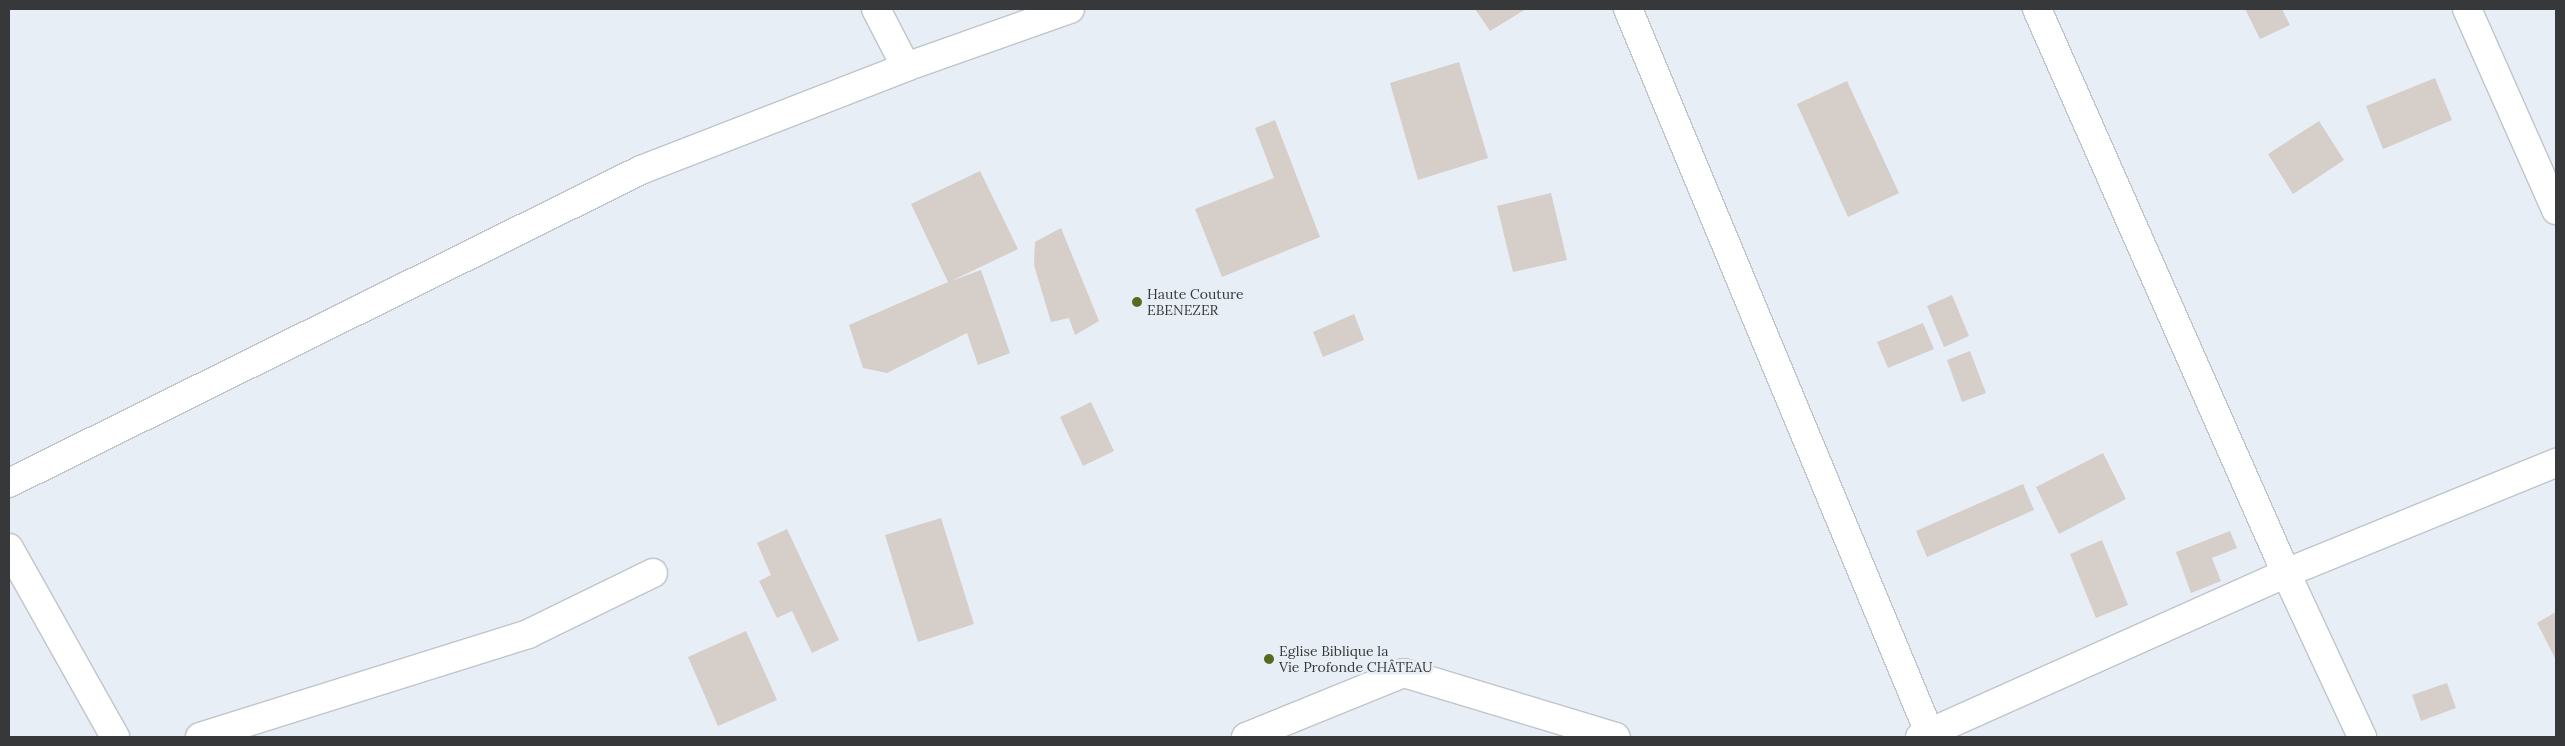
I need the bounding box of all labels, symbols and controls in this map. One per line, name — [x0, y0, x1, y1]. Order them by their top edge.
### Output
place label: Haute Couture EBENEZER — [1147, 286, 1244, 318]
marker: Haute Couture EBENEZER — [1131, 296, 1143, 308]
place label: Eglise Biblique la Vie Profonde CHÂTEAU — [1279, 643, 1433, 676]
marker: Eglise Biblique la Vie Profonde CHÂTEAU — [1263, 653, 1275, 665]

